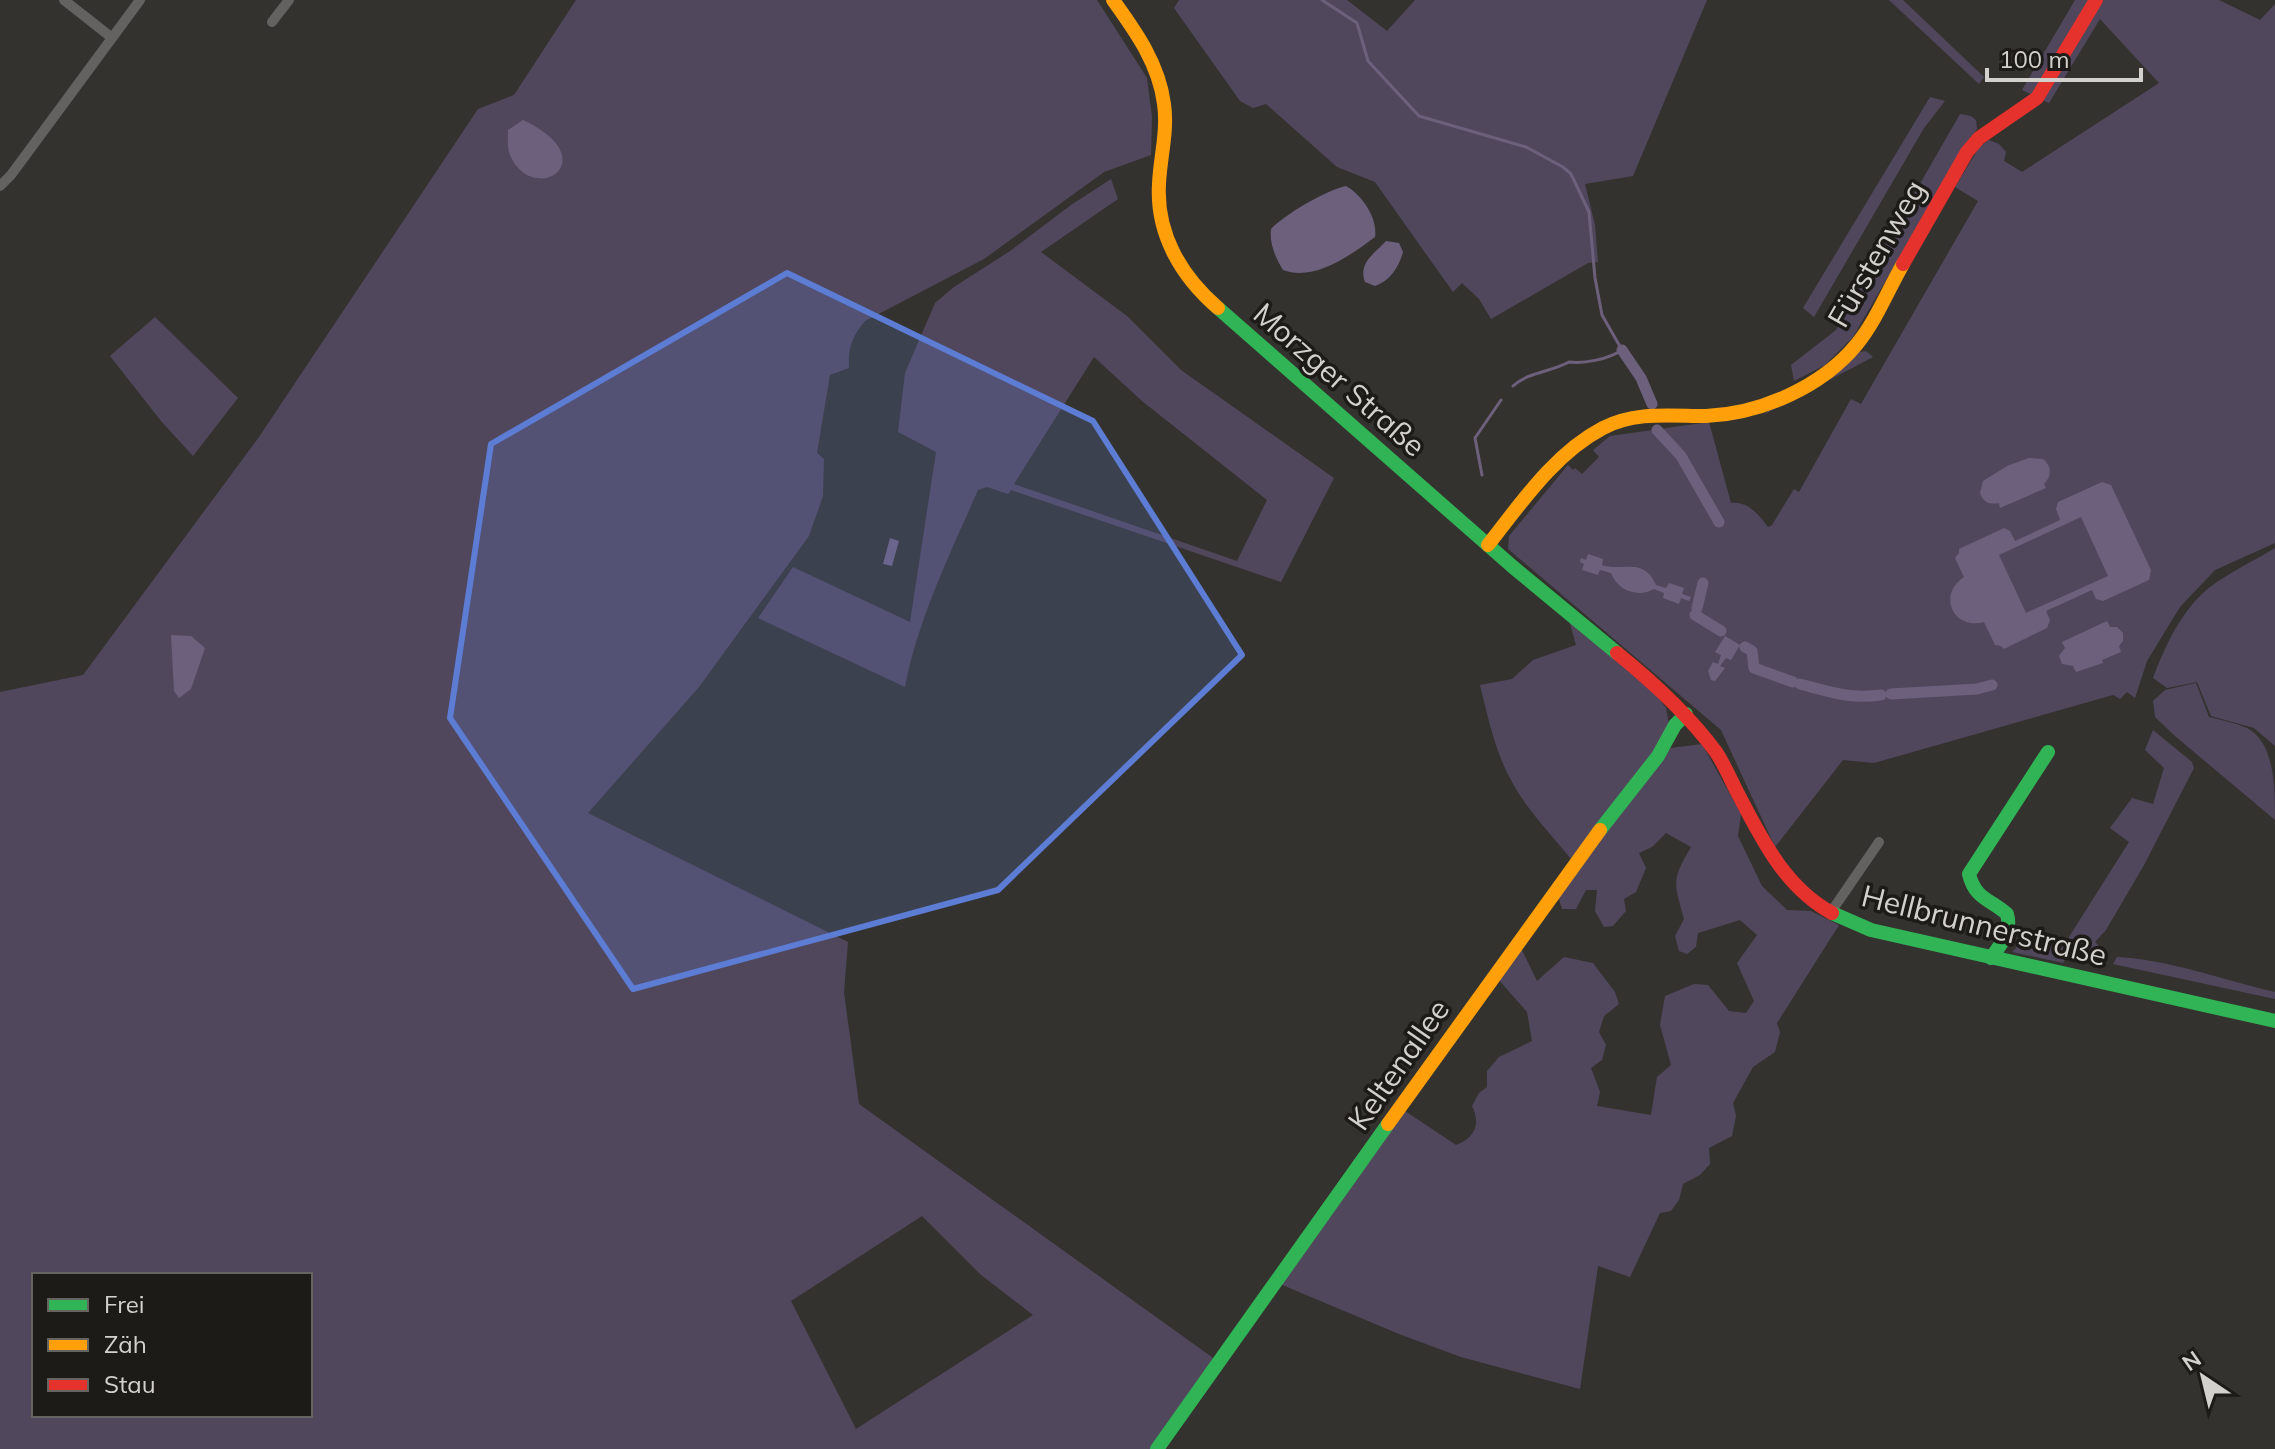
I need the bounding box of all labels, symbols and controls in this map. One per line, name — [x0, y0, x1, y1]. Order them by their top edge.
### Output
scale bar — [1987, 32, 2141, 82]
text: 100 m — [1999, 44, 2070, 74]
street label: Fürstenweg — [1819, 173, 1934, 334]
street label: Morzger Straße — [1246, 294, 1433, 464]
street label: Hellbrunnerstraße — [1858, 876, 2111, 974]
street label: Keltenallee — [1339, 992, 1457, 1137]
legend — [32, 1273, 312, 1417]
text: Frei — [104, 1289, 145, 1319]
text: Zäh — [104, 1329, 147, 1359]
north arrow — [2163, 1337, 2243, 1417]
text: N — [2177, 1344, 2206, 1377]
text: Stau — [104, 1369, 156, 1399]

